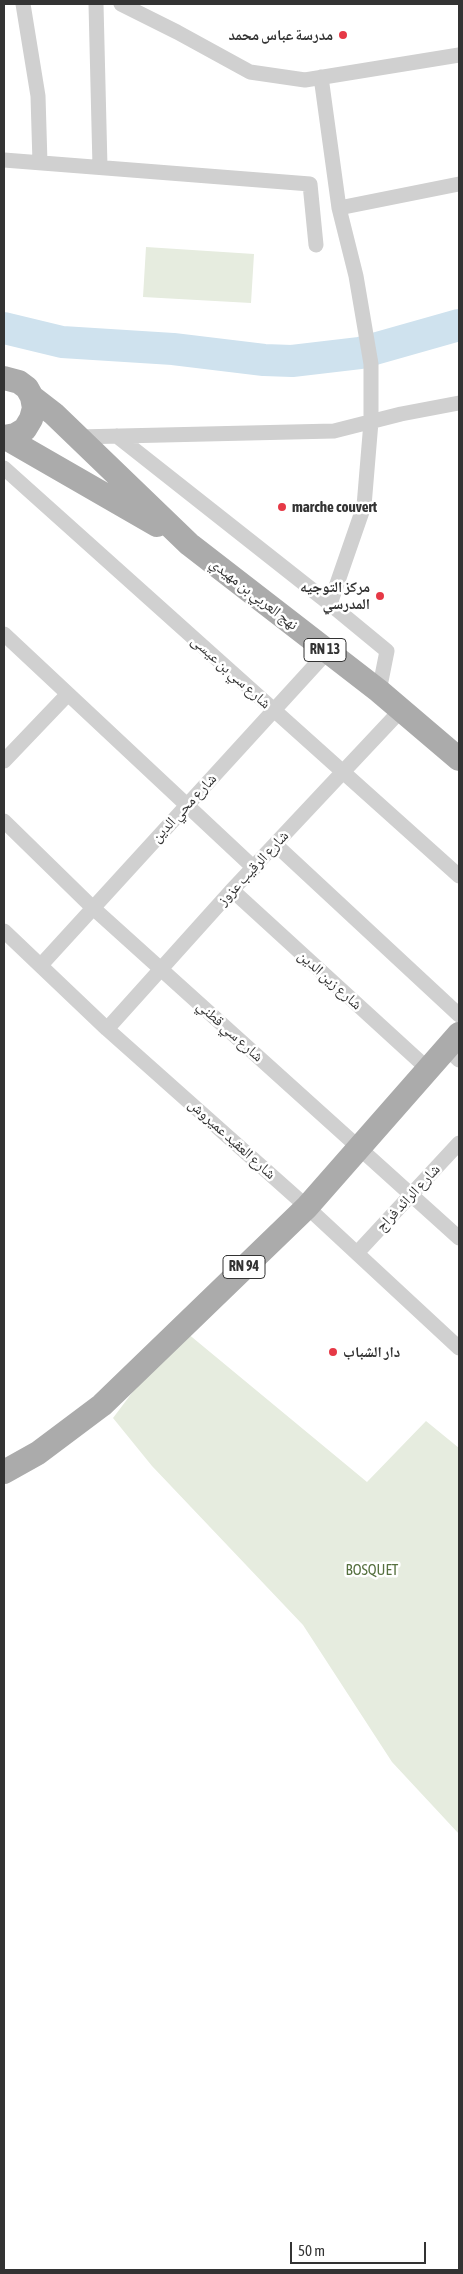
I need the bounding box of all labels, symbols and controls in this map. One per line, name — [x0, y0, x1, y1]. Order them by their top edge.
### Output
place label: مدرسة عباس محمد — [229, 26, 333, 44]
marker: مدرسة عباس محمد — [337, 29, 349, 41]
place label: marche couvert — [292, 498, 377, 516]
marker: marche couvert — [276, 501, 288, 513]
street label: نهج العربي بن مهيدي — [206, 554, 302, 634]
place label: مركز التوجيه المدرسي — [300, 578, 370, 613]
marker: مركز التوجيه المدرسي — [374, 590, 386, 602]
street label: شارع سي بن عيسى — [187, 632, 275, 712]
road number: RN 13 — [304, 638, 346, 662]
street label: شارع محي الدين — [148, 770, 220, 846]
street label: شارع الرقيب عزوز — [214, 827, 292, 909]
street label: شارع زين الدين — [294, 947, 366, 1013]
street label: شارع سي قطني — [193, 996, 267, 1066]
street label: شارع العقيد عميروش — [185, 1095, 279, 1183]
street label: شارع الرائد فراج — [372, 1161, 444, 1235]
road number: RN 94 — [223, 1256, 265, 1278]
place label: دار الشباب — [343, 1343, 400, 1361]
marker: دار الشباب — [327, 1346, 339, 1358]
park label: BOSQUET — [346, 1561, 398, 1579]
scale bar — [293, 2232, 429, 2264]
text: 50 m — [298, 2242, 325, 2259]

